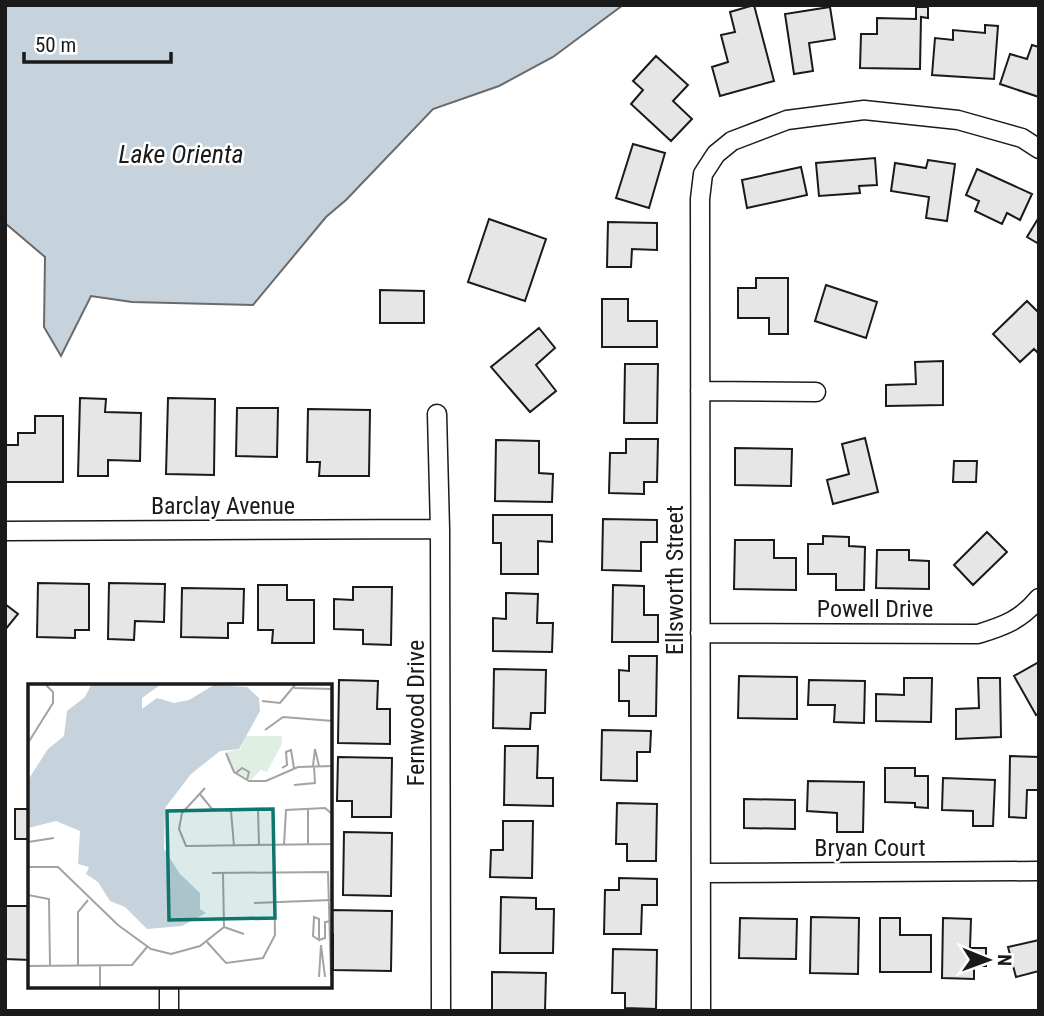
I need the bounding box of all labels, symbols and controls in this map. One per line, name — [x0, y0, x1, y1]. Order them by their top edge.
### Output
scale bar — [24, 21, 172, 65]
text: 50 m — [35, 33, 76, 57]
water label: Lake Orienta — [118, 139, 244, 169]
street label: Barclay Avenue — [151, 492, 295, 520]
street label: Ellsworth Street — [661, 505, 689, 655]
street label: Powell Drive — [817, 595, 933, 623]
street label: Fernwood Drive — [402, 640, 430, 786]
inset map — [28, 684, 332, 988]
street label: Bryan Court — [814, 834, 926, 862]
north arrow — [953, 925, 1023, 995]
text: N — [993, 954, 1016, 966]

